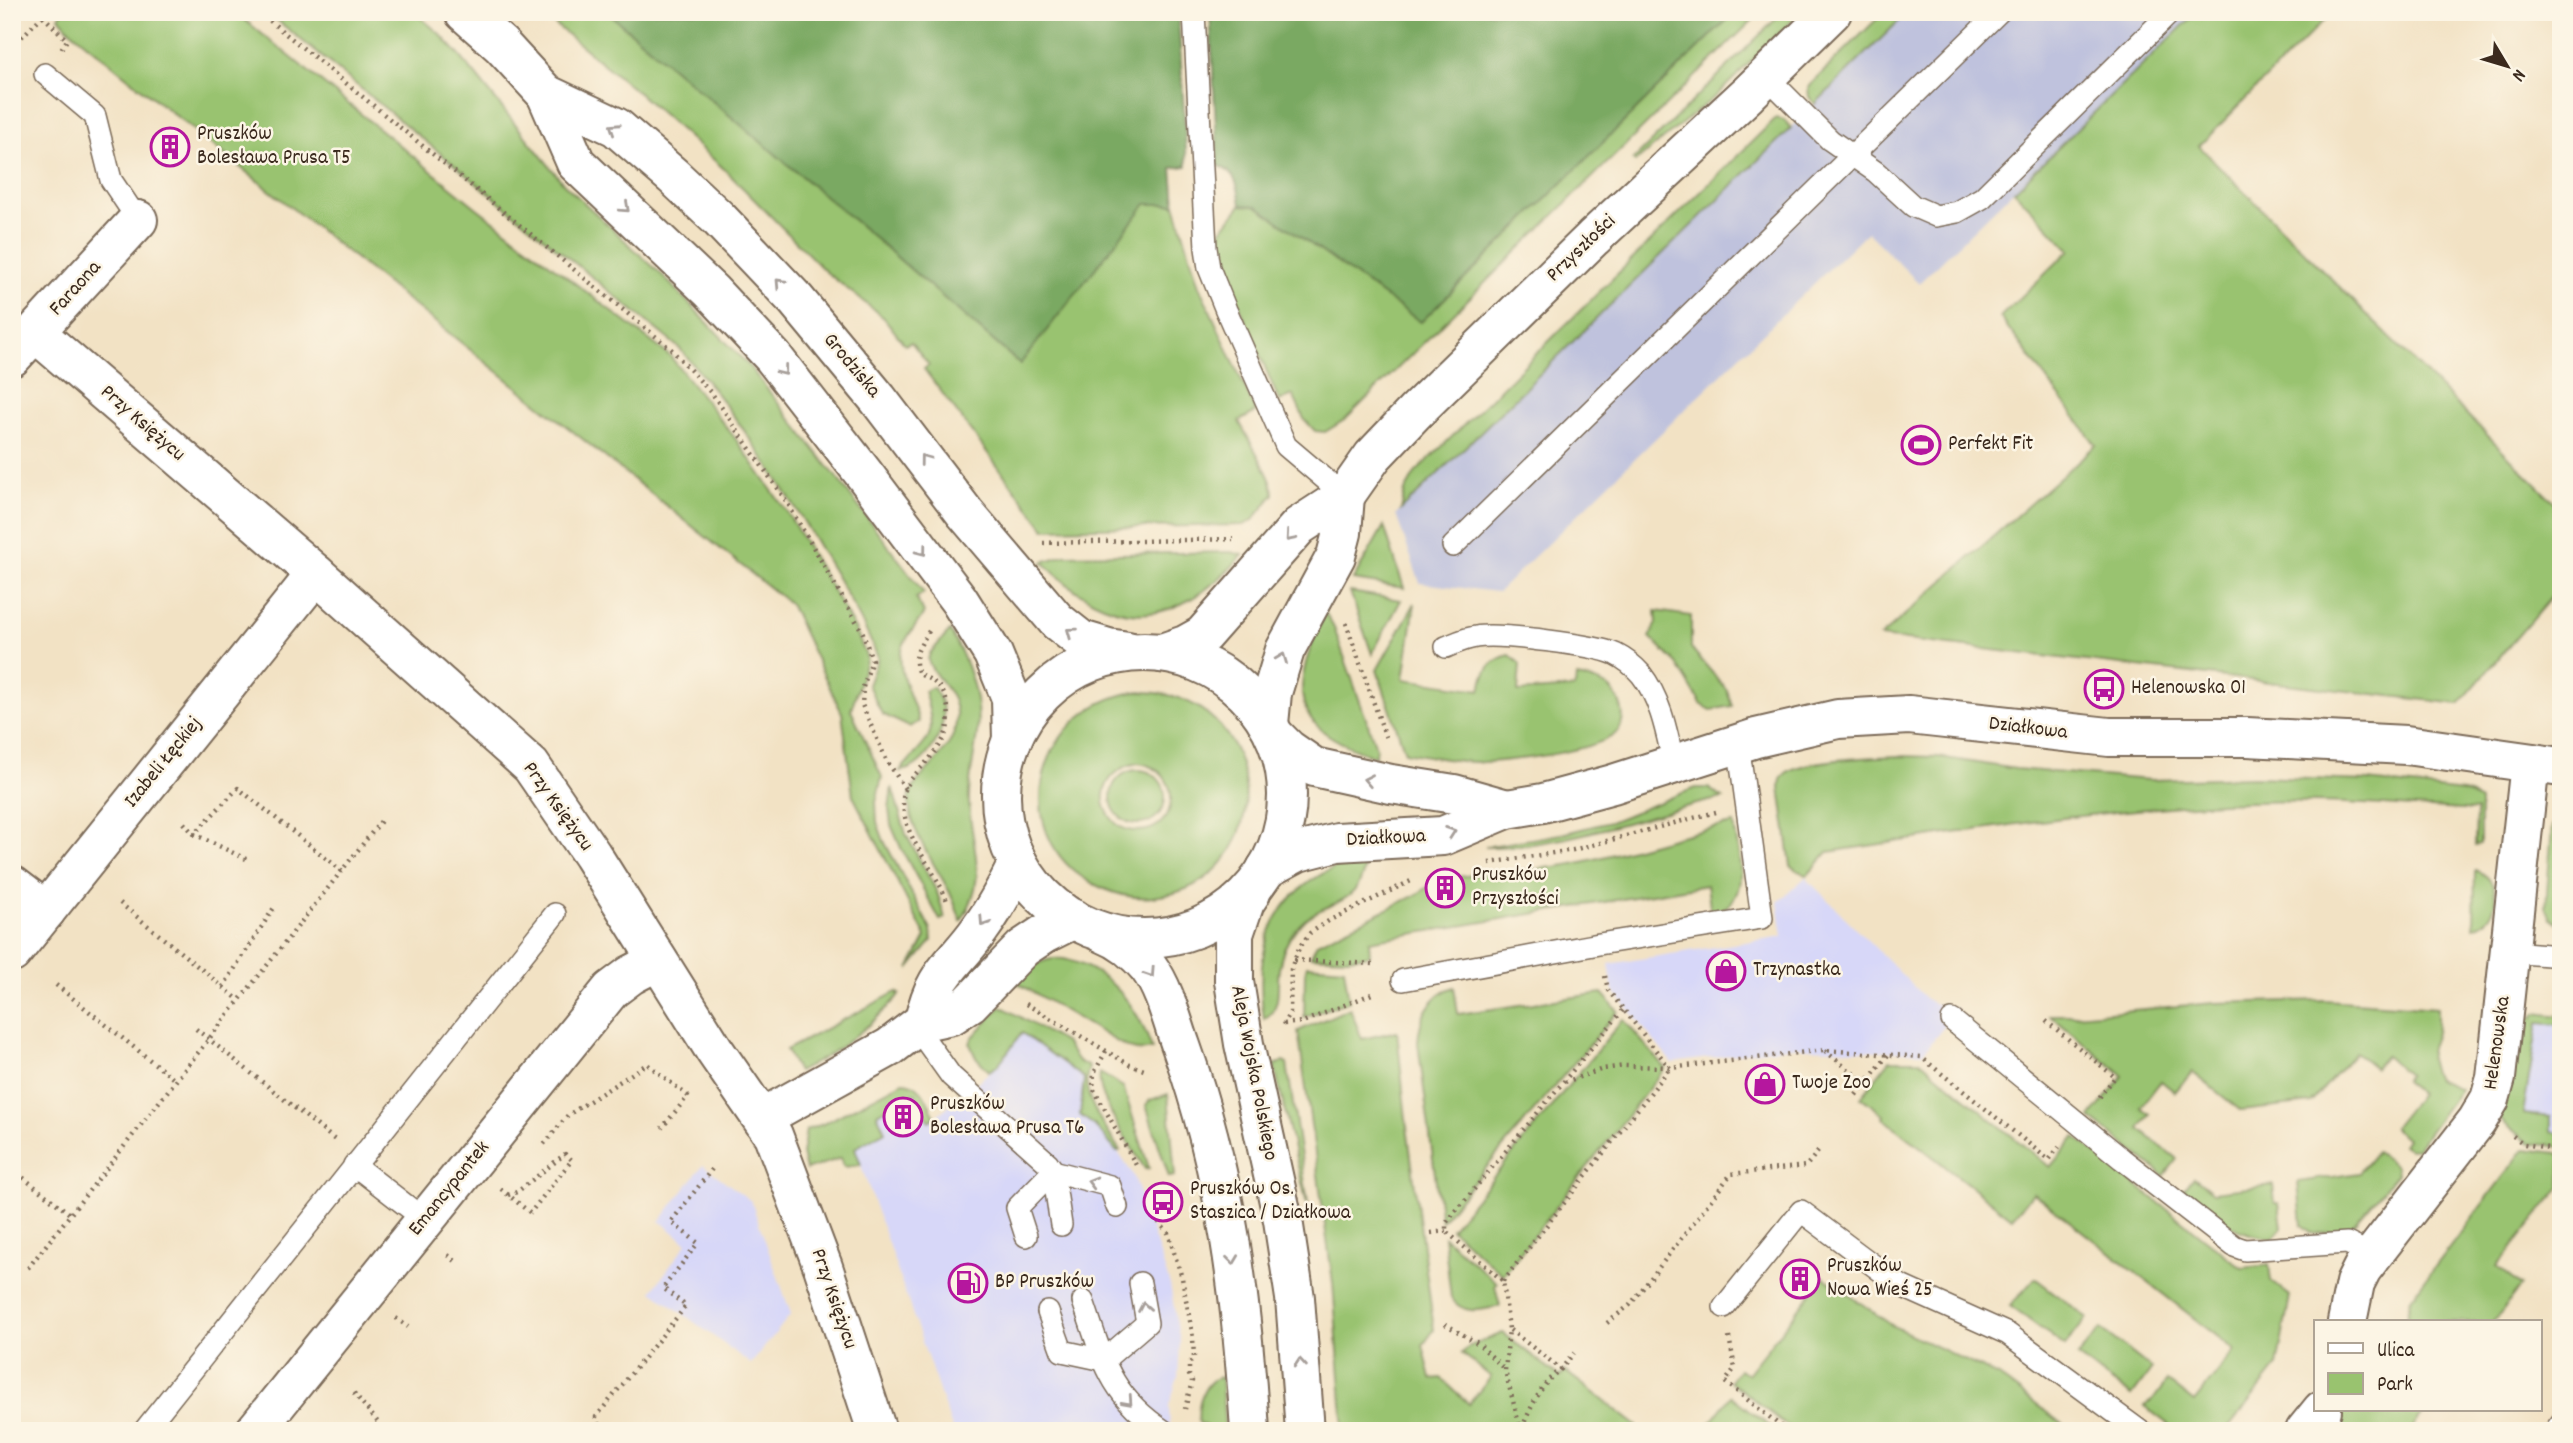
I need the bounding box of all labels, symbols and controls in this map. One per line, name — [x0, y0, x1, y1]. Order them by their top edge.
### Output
north arrow — [2472, 32, 2542, 102]
text: N — [2504, 62, 2531, 86]
place label: Pruszków Bolesława Prusa T5 — [197, 120, 351, 174]
one-way arrow — [609, 124, 622, 137]
building icon: Pruszków Bolesława Prusa T5 — [149, 126, 191, 168]
one-way arrow — [617, 200, 630, 212]
street label: Przyszłości — [1540, 208, 1624, 290]
street label: Faraona — [43, 254, 110, 323]
one-way arrow — [775, 279, 788, 292]
street label: Grodziska — [815, 327, 888, 406]
one-way arrow — [775, 362, 787, 375]
street label: Przy Księżycu — [93, 378, 191, 470]
sports icon: Perfekt Fit — [1900, 424, 1942, 466]
place label: Perfekt Fit — [1948, 430, 2034, 460]
one-way arrow — [920, 455, 933, 467]
one-way arrow — [1286, 528, 1298, 541]
one-way arrow — [913, 543, 926, 556]
one-way arrow — [1066, 628, 1079, 640]
one-way arrow — [1274, 652, 1288, 664]
bus stop icon: Helenowska 01 — [2083, 668, 2125, 710]
place label: Helenowska 01 — [2131, 674, 2246, 704]
street label: Działkowa — [1987, 709, 2070, 749]
street label: Izabeli Łęckiej — [118, 711, 210, 815]
street label: Przy Księżycu — [514, 756, 600, 858]
one-way arrow — [1362, 773, 1374, 788]
street label: Działkowa — [1346, 822, 1427, 856]
one-way arrow — [1444, 826, 1456, 840]
place label: Pruszków Przyszłości — [1472, 861, 1559, 915]
building icon: Pruszków Przyszłości — [1424, 867, 1466, 909]
one-way arrow — [980, 914, 992, 927]
shop icon: Trzynastka — [1705, 950, 1747, 992]
place label: Trzynastka — [1753, 956, 1841, 986]
one-way arrow — [1142, 965, 1155, 978]
street label: Aleja Wojska Polskiego — [1221, 983, 1285, 1163]
street label: Helenowska — [2477, 993, 2520, 1092]
shop icon: Twoje Zoo — [1744, 1063, 1786, 1105]
place label: Twoje Zoo — [1792, 1069, 1871, 1099]
place label: Pruszków Bolesława Prusa T6 — [930, 1090, 1084, 1144]
building icon: Pruszków Bolesława Prusa T6 — [882, 1096, 924, 1138]
street label: Emancypantek — [402, 1135, 498, 1243]
one-way arrow — [1086, 1175, 1098, 1190]
place label: Pruszków Os. Staszica / Działkowa — [1190, 1175, 1352, 1229]
bus stop icon: Pruszków Os. Staszica / Działkowa — [1142, 1181, 1184, 1223]
street label: Przy Księżycu — [802, 1245, 864, 1353]
place label: Pruszków Nowa Wieś 25 — [1827, 1252, 1933, 1306]
one-way arrow — [1226, 1254, 1241, 1266]
building icon: Pruszków Nowa Wieś 25 — [1779, 1258, 1821, 1300]
fuel station icon: BP Pruszków — [947, 1262, 989, 1304]
place label: BP Pruszków — [995, 1268, 1094, 1298]
one-way arrow — [1137, 1301, 1152, 1313]
legend — [2314, 1320, 2542, 1412]
text: Ulica — [2377, 1337, 2415, 1367]
one-way arrow — [1293, 1357, 1308, 1368]
text: Park — [2377, 1371, 2413, 1401]
one-way arrow — [1119, 1393, 1132, 1406]

